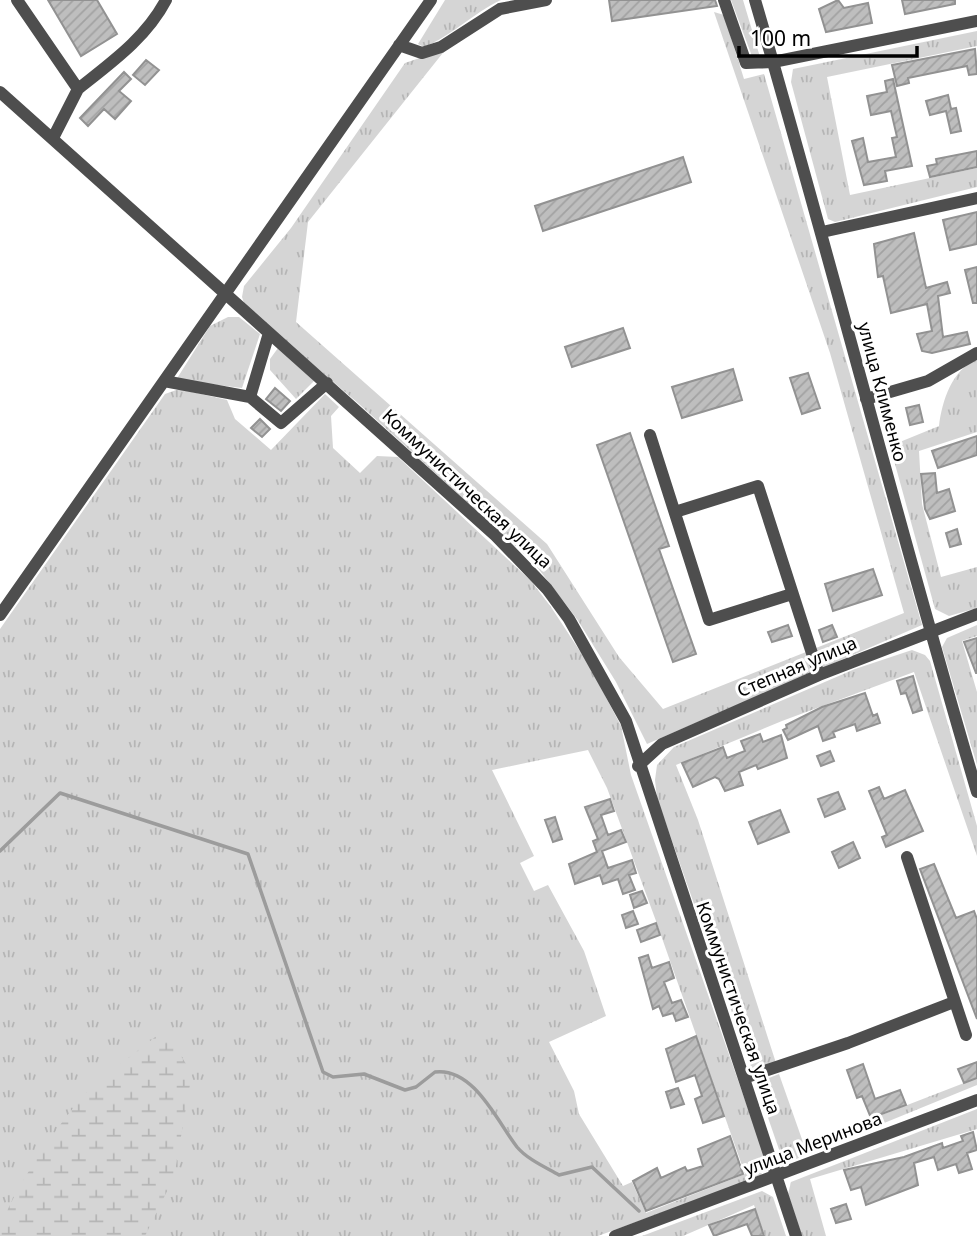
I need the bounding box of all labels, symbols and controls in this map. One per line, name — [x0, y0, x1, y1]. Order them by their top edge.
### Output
scale bar — [739, 14, 918, 58]
text: 100 m — [750, 24, 811, 52]
street label: улица Клименко — [853, 319, 913, 464]
street label: Коммунистическая улица — [378, 403, 558, 573]
street label: Степная улица — [733, 630, 860, 702]
street label: Коммунистическая улица — [691, 898, 787, 1117]
street label: улица Меринова — [740, 1106, 885, 1180]

